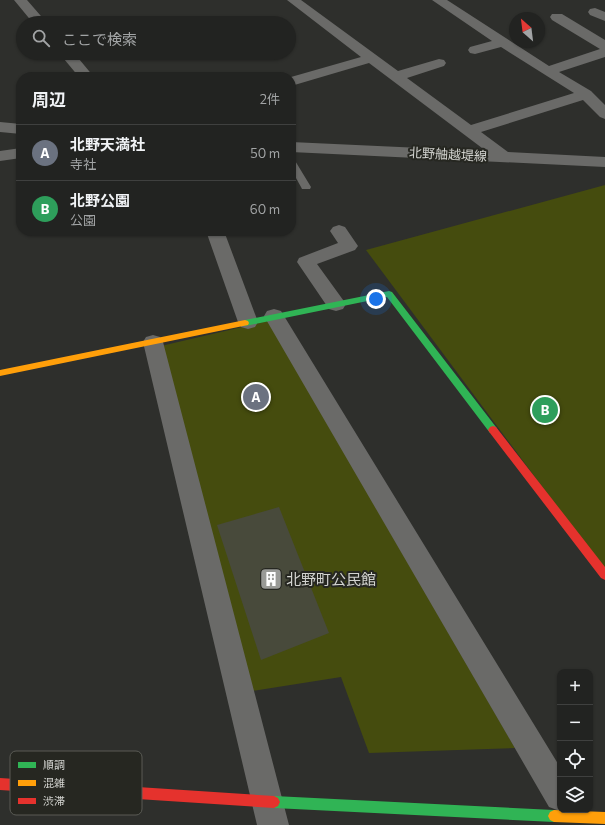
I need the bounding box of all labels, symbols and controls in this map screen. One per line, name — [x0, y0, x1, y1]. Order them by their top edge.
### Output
north arrow — [509, 12, 545, 48]
search box — [16, 16, 296, 60]
icon: search — [30, 27, 52, 49]
text: ここで検索 — [62, 30, 137, 48]
text: 周辺 — [32, 89, 66, 110]
text: 2件 — [260, 91, 280, 107]
text: 北野天満社 — [70, 135, 145, 153]
street label: 北野舳越堤線 — [409, 144, 487, 164]
text: A — [40, 145, 50, 161]
text: 50 m — [250, 145, 280, 161]
text: 寺社 — [70, 156, 96, 172]
text: 北野公園 — [70, 191, 130, 209]
text: B — [41, 201, 49, 217]
text: 60 m — [250, 201, 280, 217]
text: 公園 — [70, 212, 96, 228]
your location — [366, 289, 386, 309]
pin: A — [243, 382, 269, 412]
pin: B — [532, 395, 558, 425]
building icon: 北野町公民館 — [258, 566, 284, 592]
place label: 北野町公民館 — [286, 570, 376, 588]
map controls — [557, 669, 593, 813]
button: + — [557, 669, 593, 705]
button: − — [557, 705, 593, 741]
button: locate — [557, 741, 593, 777]
legend — [10, 751, 142, 815]
text: 順調 — [43, 758, 65, 771]
text: 混雑 — [43, 776, 65, 789]
button: layers — [557, 777, 593, 813]
text: 渋滞 — [43, 794, 65, 807]

